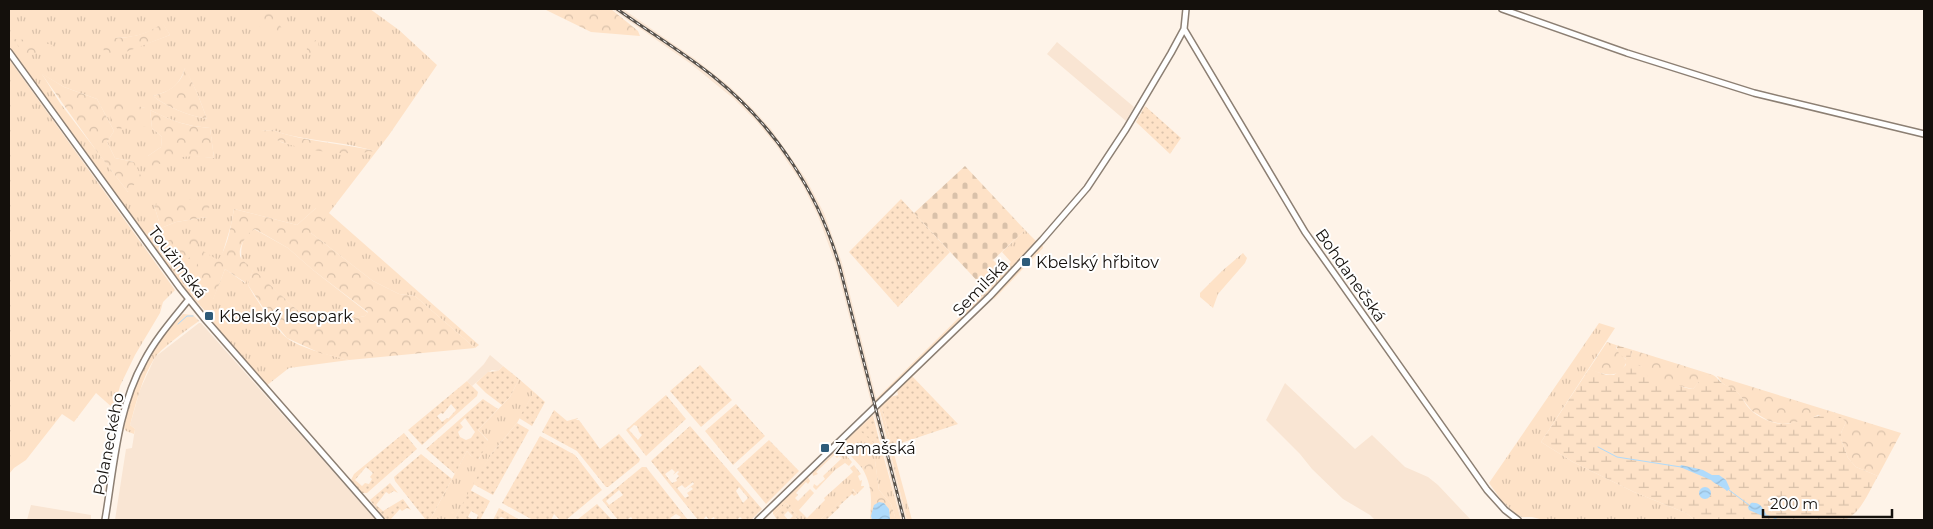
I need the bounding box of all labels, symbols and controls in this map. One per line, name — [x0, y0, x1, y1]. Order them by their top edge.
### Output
street label: Toužimská — [144, 223, 211, 302]
street label: Bohdanečská — [1311, 225, 1390, 326]
place label: Kbelský hřbitov — [1036, 253, 1159, 272]
street label: Semilská — [949, 255, 1012, 320]
marker: Kbelský hřbitov — [1020, 256, 1032, 268]
place label: Kbelský lesopark — [219, 307, 353, 326]
marker: Kbelský lesopark — [203, 310, 215, 322]
street label: Polaneckého — [89, 391, 128, 497]
place label: Zamašská — [835, 439, 916, 458]
marker: Zamašská — [819, 442, 831, 454]
scale bar — [1763, 486, 1892, 518]
text: 200 m — [1770, 494, 1818, 513]

